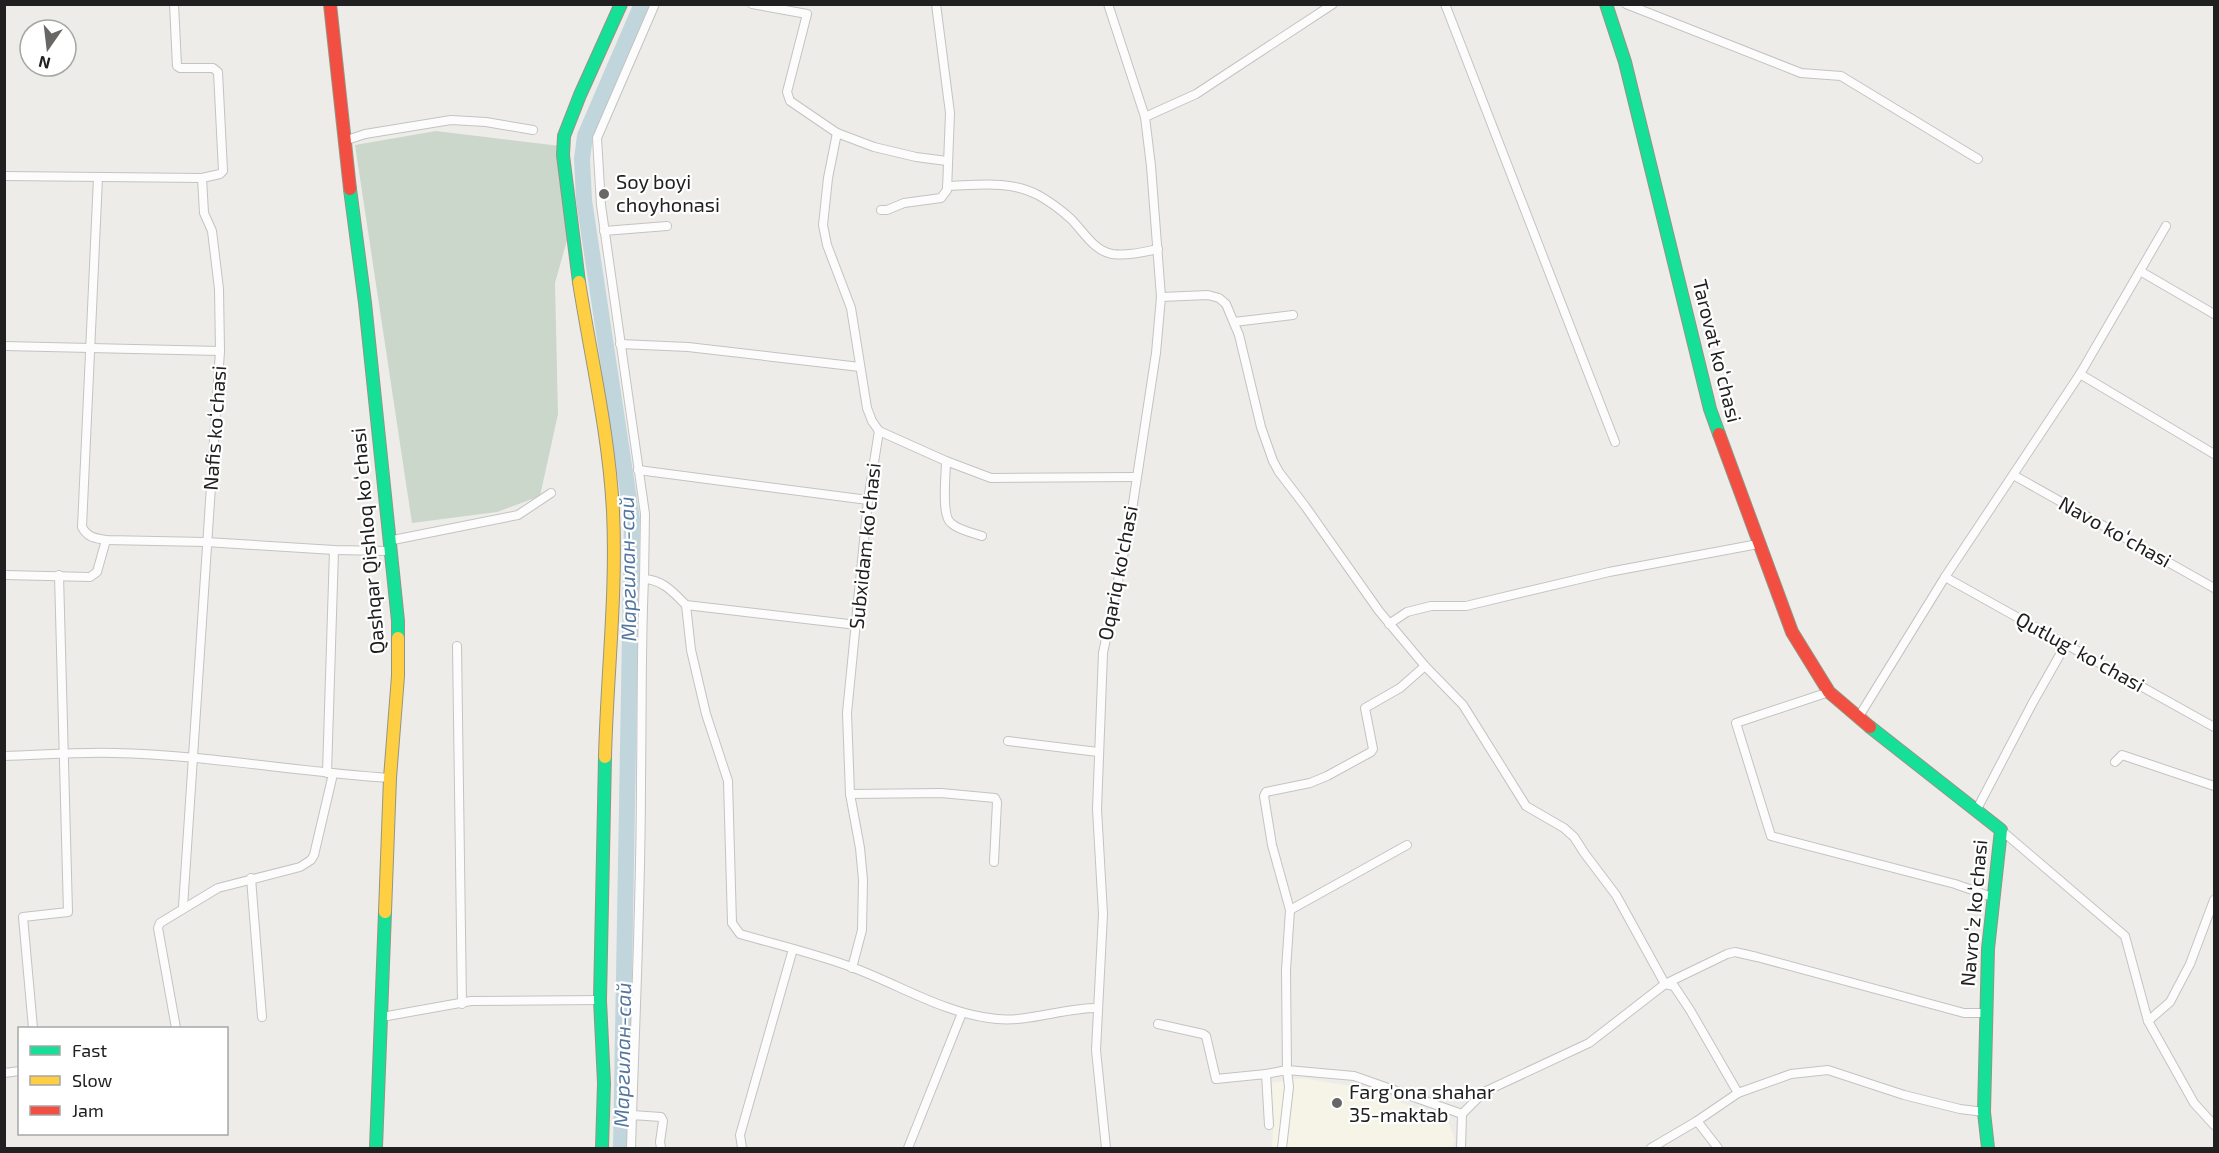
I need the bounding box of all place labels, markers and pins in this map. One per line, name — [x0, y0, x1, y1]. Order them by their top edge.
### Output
place label: Soy boyi choyhonasi — [616, 169, 720, 216]
marker: Soy boyi choyhonasi — [597, 187, 611, 201]
place label: Farg'ona shahar 35-maktab — [1349, 1079, 1495, 1126]
marker: Farg'ona shahar 35-maktab — [1330, 1096, 1344, 1110]

